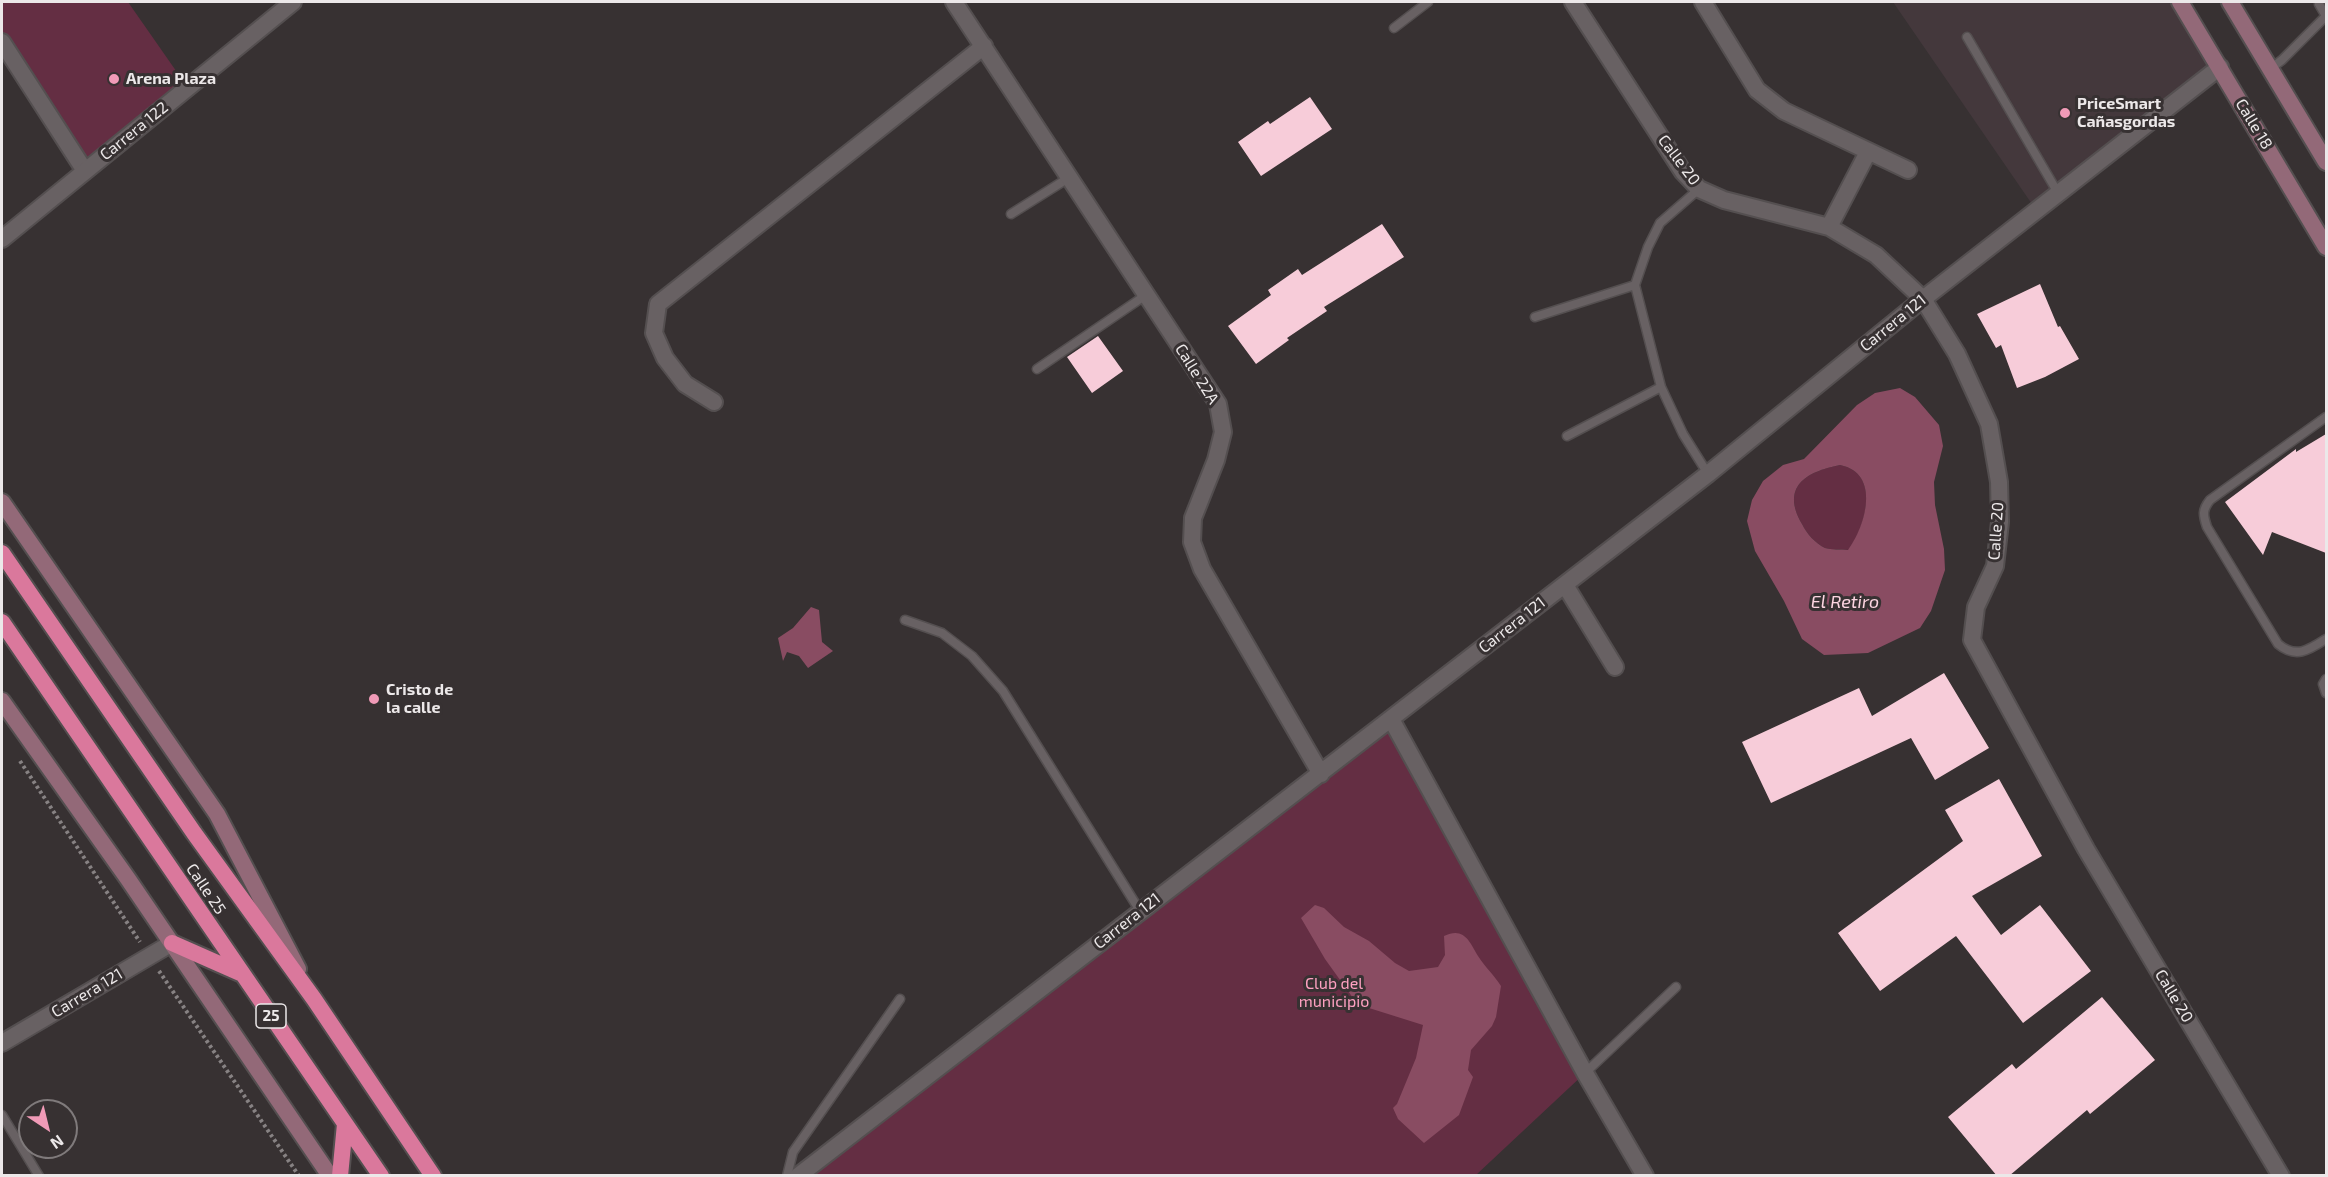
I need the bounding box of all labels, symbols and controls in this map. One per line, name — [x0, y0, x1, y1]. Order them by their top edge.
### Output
place label: Arena Plaza — [126, 69, 216, 89]
marker: Arena Plaza — [107, 72, 121, 86]
place label: PriceSmart Cañasgordas — [2077, 94, 2175, 132]
street label: Calle 18 — [2231, 95, 2277, 153]
street label: Carrera 122 — [96, 98, 172, 164]
marker: PriceSmart Cañasgordas — [2058, 106, 2072, 120]
street label: Calle 20 — [1654, 131, 1704, 189]
street label: Carrera 121 — [1856, 290, 1930, 356]
street label: Calle 22A — [1171, 340, 1223, 408]
street label: Calle 20 — [1984, 501, 2008, 561]
water label: El Retiro — [1811, 591, 1879, 613]
street label: Carrera 121 — [1475, 593, 1549, 657]
place label: Cristo de la calle — [386, 680, 453, 718]
marker: Cristo de la calle — [367, 692, 381, 706]
street label: Calle 25 — [182, 860, 230, 918]
street label: Carrera 121 — [1090, 889, 1164, 953]
street label: Carrera 121 — [48, 964, 126, 1022]
street label: Calle 20 — [2151, 966, 2197, 1026]
park label: Club del municipio — [1299, 974, 1369, 1012]
road number: 25 — [256, 1004, 286, 1028]
north arrow — [18, 1099, 78, 1159]
text: N — [47, 1131, 68, 1154]

